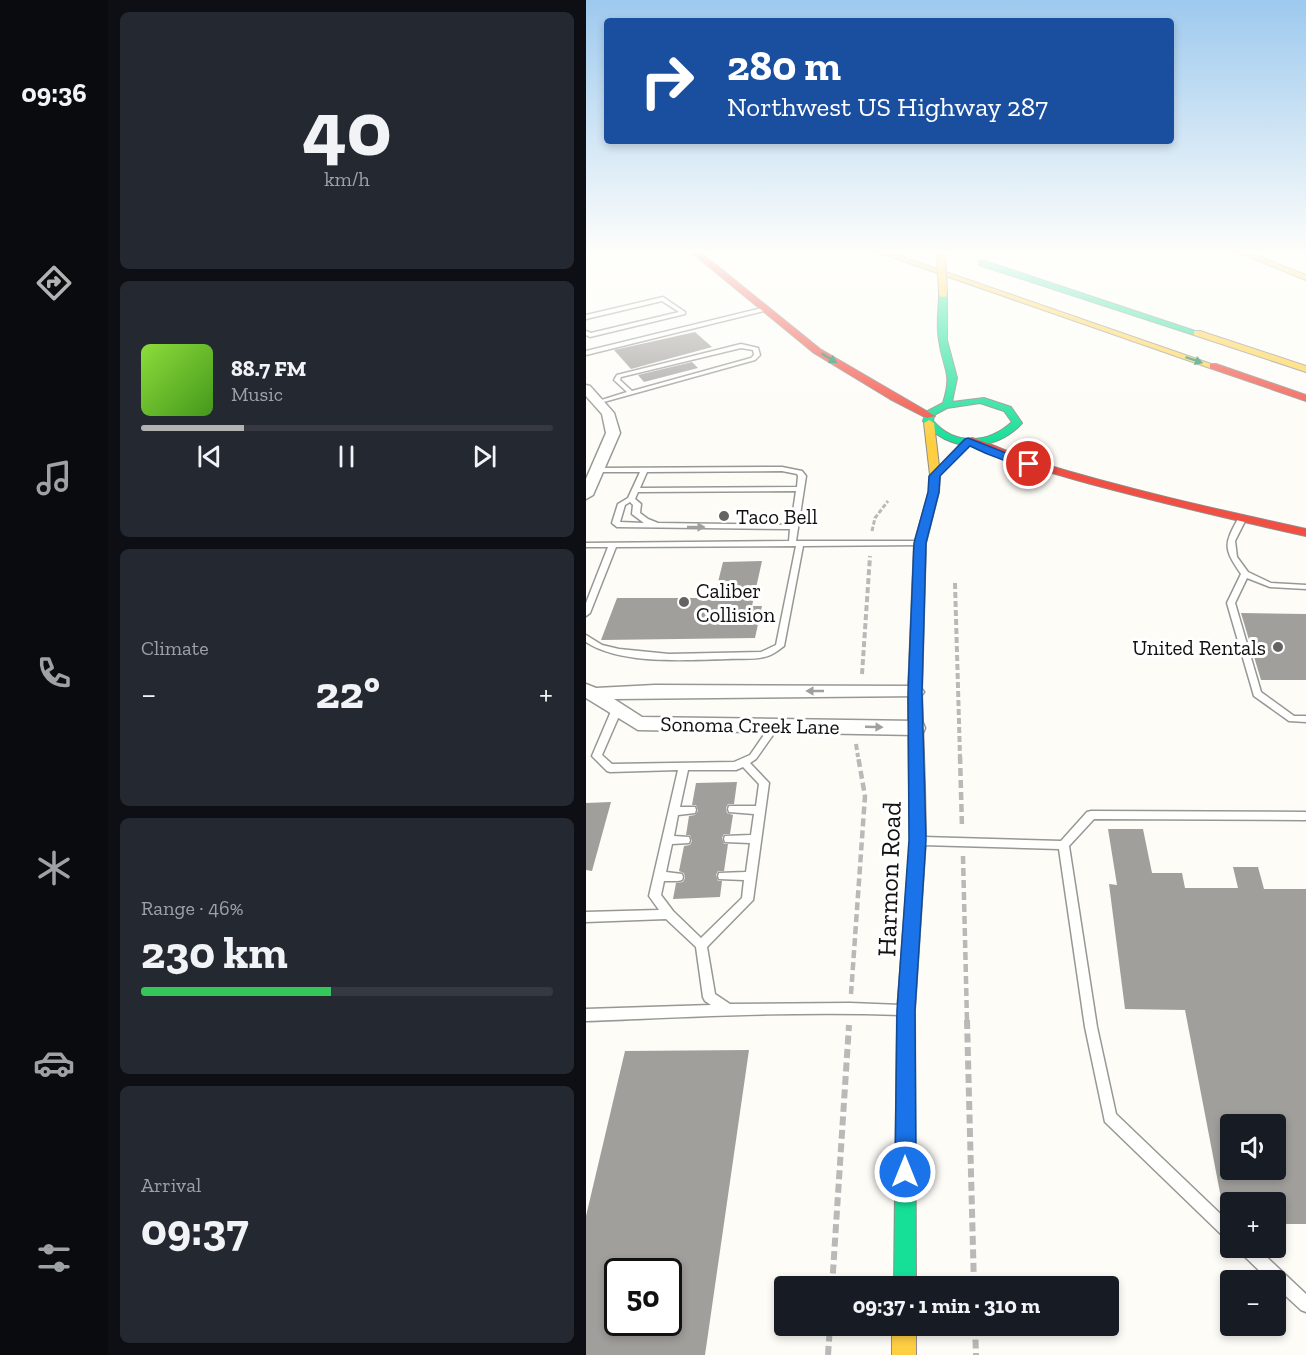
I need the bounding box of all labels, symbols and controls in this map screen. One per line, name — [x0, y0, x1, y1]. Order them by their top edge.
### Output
text: 280 m — [727, 40, 841, 91]
icon: right — [628, 42, 706, 120]
text: 09:36 — [21, 77, 87, 109]
text: 40 — [302, 81, 392, 175]
text: Northwest US Highway 287 — [727, 91, 1048, 123]
text: km/h — [324, 167, 370, 191]
icon: directions — [33, 262, 75, 304]
one-way arrow — [821, 353, 837, 364]
text: 88.7 FM — [231, 355, 306, 382]
one-way arrow — [1185, 355, 1203, 365]
text: Music — [231, 382, 283, 406]
pin — [1003, 438, 1054, 489]
icon: previous — [193, 440, 226, 473]
icon: pause — [330, 440, 363, 473]
icon: next — [468, 440, 501, 473]
icon: arrive — [1012, 447, 1045, 480]
icon: music — [33, 457, 75, 499]
place label: Taco Bell — [736, 504, 818, 529]
marker: Taco Bell — [717, 509, 731, 523]
one-way arrow — [687, 522, 706, 532]
place label: Caliber Collision — [696, 578, 775, 627]
marker: Caliber Collision — [677, 595, 691, 609]
place label: United Rentals — [1132, 635, 1266, 660]
text: Climate — [141, 636, 209, 660]
marker: United Rentals — [1271, 640, 1285, 654]
icon: phone — [33, 652, 75, 694]
text: 22° — [315, 666, 380, 720]
text: − — [141, 674, 156, 713]
text: + — [539, 674, 553, 713]
one-way arrow — [805, 686, 824, 696]
street label: Sonoma Creek Lane — [660, 711, 840, 739]
one-way arrow — [864, 722, 883, 731]
street label: Harmon Road — [870, 801, 908, 957]
icon: climate — [33, 847, 75, 889]
text: Range · 46% — [141, 896, 243, 920]
text: 230 km — [141, 926, 288, 980]
icon: car — [33, 1042, 75, 1084]
map controls — [1220, 1114, 1286, 1336]
button: sound — [1220, 1114, 1286, 1180]
position arrow — [873, 1140, 937, 1204]
text: Arrival — [141, 1173, 201, 1197]
button: + — [1220, 1192, 1286, 1258]
text: 09:37 — [141, 1203, 248, 1257]
icon: filters — [33, 1237, 75, 1279]
speed limit sign: 50 — [604, 1258, 682, 1336]
button: − — [1220, 1270, 1286, 1336]
text: 09:37 · 1 min · 310 m — [853, 1292, 1040, 1319]

